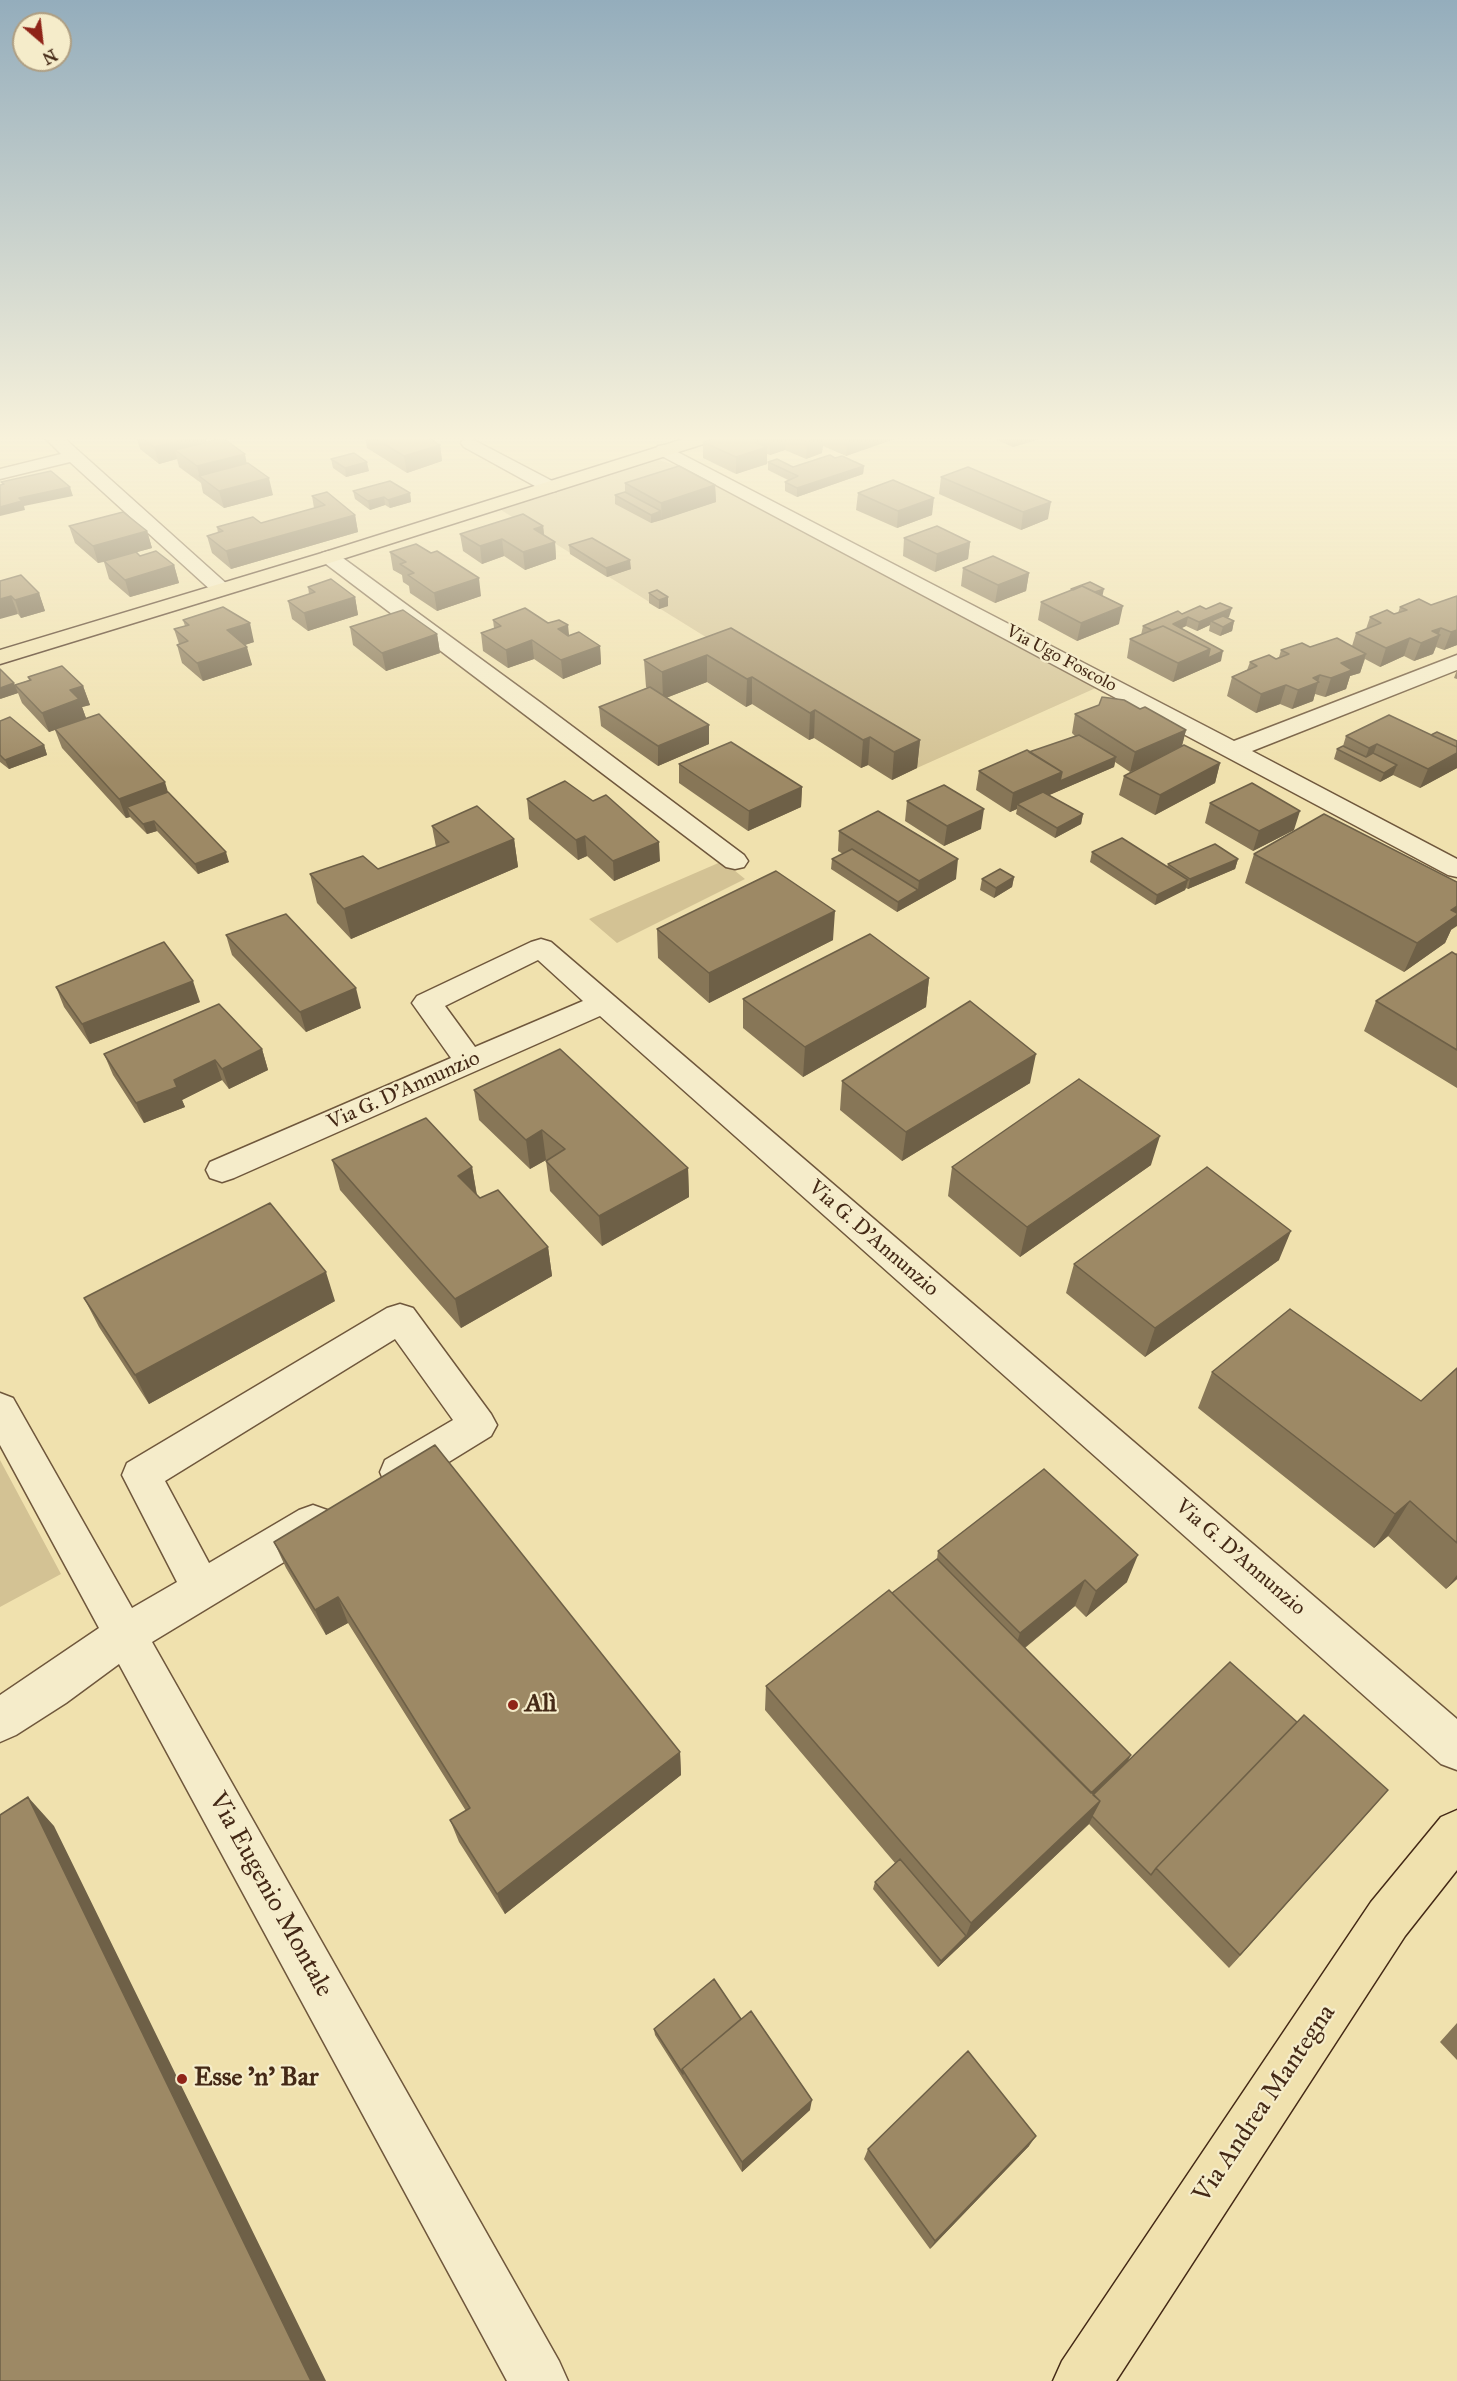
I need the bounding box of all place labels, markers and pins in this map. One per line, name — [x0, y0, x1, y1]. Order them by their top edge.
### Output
place label: Alì — [525, 1689, 557, 1721]
marker: Alì — [506, 1698, 520, 1712]
place label: Esse 'n' Bar — [194, 2063, 318, 2095]
marker: Esse 'n' Bar — [175, 2072, 189, 2086]

